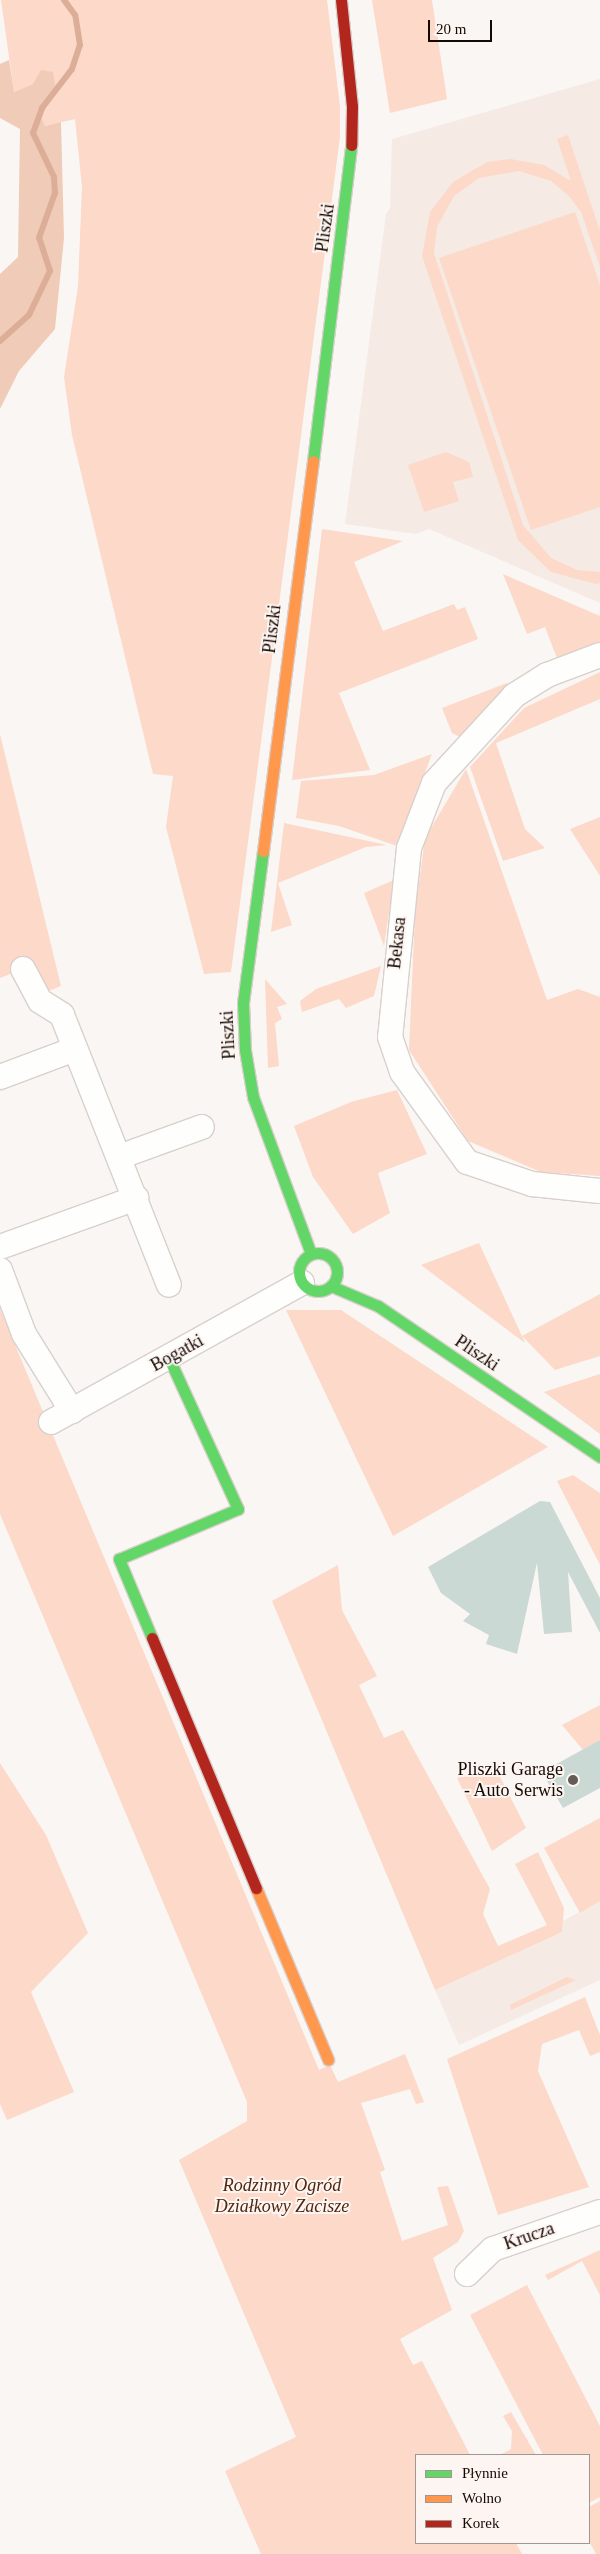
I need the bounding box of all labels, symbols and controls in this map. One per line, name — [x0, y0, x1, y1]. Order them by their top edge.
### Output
scale bar — [430, 10, 494, 42]
text: 20 m — [436, 21, 466, 37]
street label: Pliszki — [311, 202, 339, 254]
street label: Pliszki — [258, 603, 286, 655]
street label: Bekasa — [384, 916, 410, 970]
street label: Pliszki — [216, 1010, 240, 1060]
street label: Bogatki — [147, 1330, 207, 1376]
street label: Pliszki — [451, 1330, 503, 1376]
place label: Pliszki Garage - Auto Serwis — [458, 1759, 563, 1802]
marker: Pliszki Garage - Auto Serwis — [567, 1774, 579, 1786]
park label: Rodzinny Ogród Działkowy Zacisze — [215, 2175, 349, 2218]
street label: Krucza — [501, 2217, 557, 2255]
legend — [415, 2454, 590, 2544]
text: Płynnie — [462, 2465, 508, 2481]
text: Wolno — [462, 2490, 502, 2506]
text: Korek — [462, 2515, 500, 2531]

